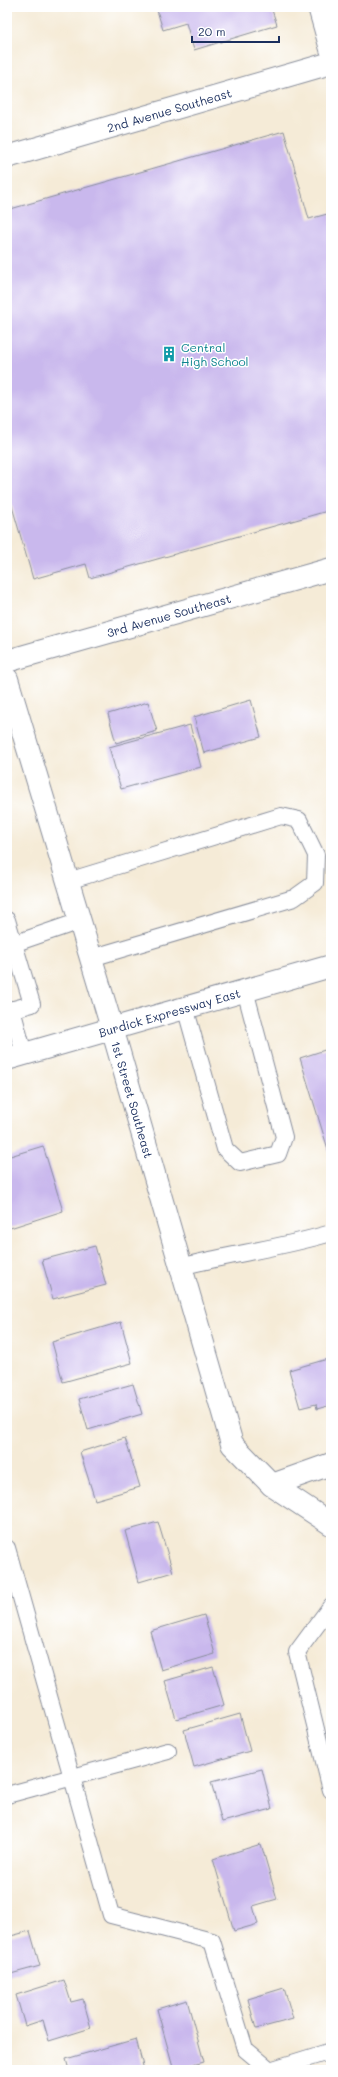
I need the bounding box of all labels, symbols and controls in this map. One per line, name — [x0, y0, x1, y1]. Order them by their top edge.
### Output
scale bar — [192, 18, 279, 44]
text: 20 m — [198, 23, 226, 39]
street label: 2nd Avenue Southeast — [105, 84, 233, 136]
place label: Central High School — [181, 339, 249, 369]
building icon: Central High School — [160, 345, 178, 363]
street label: 3rd Avenue Southeast — [105, 590, 233, 640]
street label: Burdick Expressway East — [97, 984, 242, 1040]
street label: 1st Street Southeast — [108, 1039, 157, 1160]

